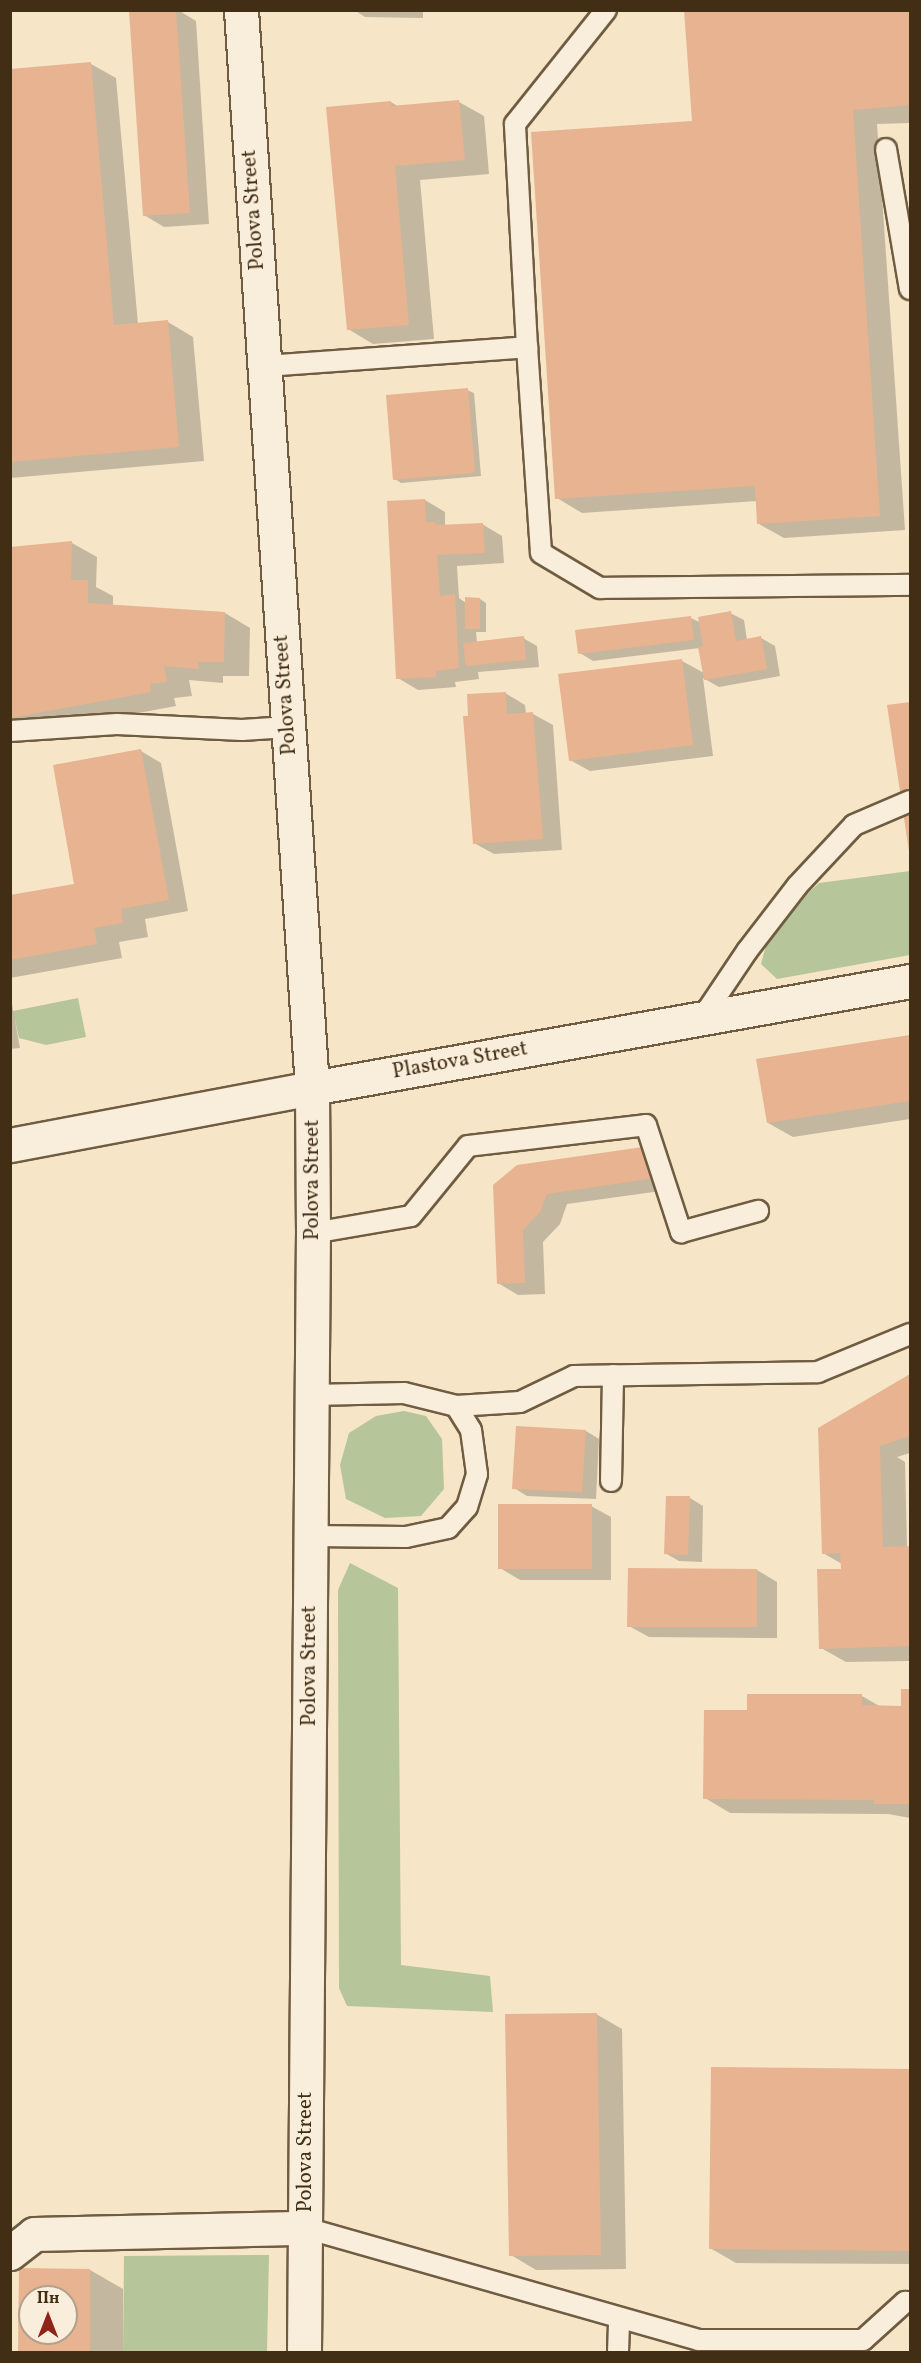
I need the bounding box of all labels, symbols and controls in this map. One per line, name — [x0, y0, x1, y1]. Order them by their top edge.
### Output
street label: Polova Street — [237, 149, 271, 271]
street label: Polova Street — [269, 634, 303, 756]
street label: Plastova Street — [390, 1037, 530, 1085]
street label: Polova Street — [300, 1120, 326, 1240]
street label: Polova Street — [297, 1606, 323, 1726]
street label: Polova Street — [293, 2092, 319, 2212]
north arrow — [18, 2285, 78, 2345]
text: Пн — [37, 2288, 59, 2310]

